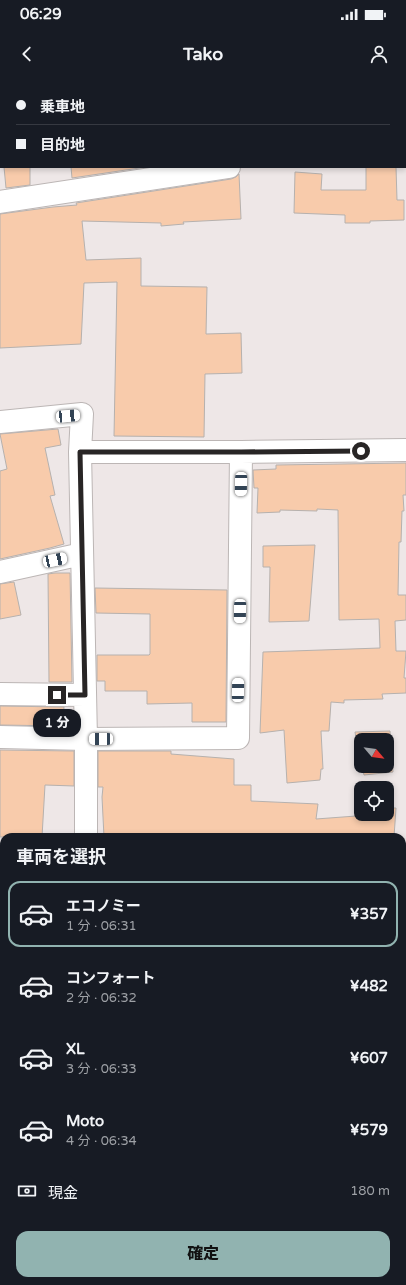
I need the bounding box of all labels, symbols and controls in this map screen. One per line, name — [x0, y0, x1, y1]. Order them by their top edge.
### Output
text: 06:29 — [20, 5, 62, 23]
icon: back — [16, 43, 38, 65]
text: Tako — [183, 43, 223, 65]
icon: person — [368, 43, 390, 65]
text: 乗車地 — [40, 98, 85, 116]
text: 目的地 — [40, 136, 85, 154]
car — [56, 409, 80, 423]
route start — [352, 442, 370, 460]
car — [235, 472, 247, 496]
car — [42, 552, 68, 568]
car — [234, 599, 246, 623]
car — [232, 678, 244, 702]
route end — [48, 686, 66, 704]
callout: 1 分 — [33, 709, 81, 737]
text: 1 分 — [45, 715, 69, 731]
car — [89, 733, 113, 745]
north arrow — [354, 733, 394, 773]
map controls — [354, 733, 394, 821]
button: locate — [354, 781, 394, 821]
text: 車両を選択 — [16, 846, 106, 868]
icon: car — [18, 896, 54, 932]
text: エコノミー — [66, 897, 141, 915]
text: ¥357 — [350, 905, 388, 923]
text: 1 分 · 06:31 — [66, 918, 137, 934]
icon: car — [18, 968, 54, 1004]
text: コンフォート — [66, 969, 156, 987]
text: ¥482 — [350, 977, 388, 995]
text: 2 分 · 06:32 — [66, 990, 137, 1006]
icon: car — [18, 1040, 54, 1076]
text: XL — [66, 1040, 85, 1058]
text: ¥607 — [350, 1049, 388, 1067]
text: 3 分 · 06:33 — [66, 1061, 137, 1077]
icon: car — [18, 1112, 54, 1148]
text: Moto — [66, 1112, 104, 1130]
text: ¥579 — [350, 1121, 388, 1139]
text: 4 分 · 06:34 — [66, 1133, 137, 1149]
icon: cash — [16, 1180, 38, 1202]
text: 180 m — [350, 1183, 390, 1199]
text: 現金 — [48, 1184, 78, 1202]
button: 確定 — [16, 1231, 390, 1277]

